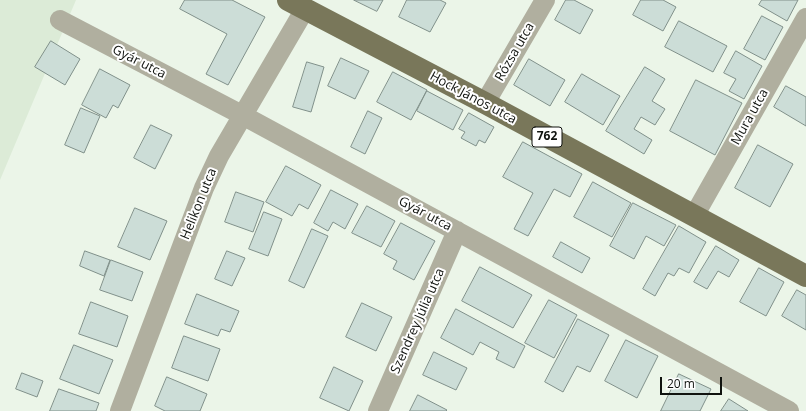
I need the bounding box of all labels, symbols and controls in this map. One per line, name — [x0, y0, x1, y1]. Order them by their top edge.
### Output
street label: Rózsa utca — [492, 20, 538, 84]
street label: Gyár utca — [110, 42, 168, 82]
street label: Hock János utca — [427, 69, 519, 127]
street label: Mura utca — [728, 86, 772, 148]
road number: 762 — [532, 127, 562, 147]
street label: Helikon utca — [178, 166, 220, 242]
street label: Gyár utca — [396, 194, 454, 234]
street label: Szendrey Júlia utca — [388, 266, 448, 376]
scale bar — [662, 369, 724, 395]
text: 20 m — [667, 375, 695, 392]

